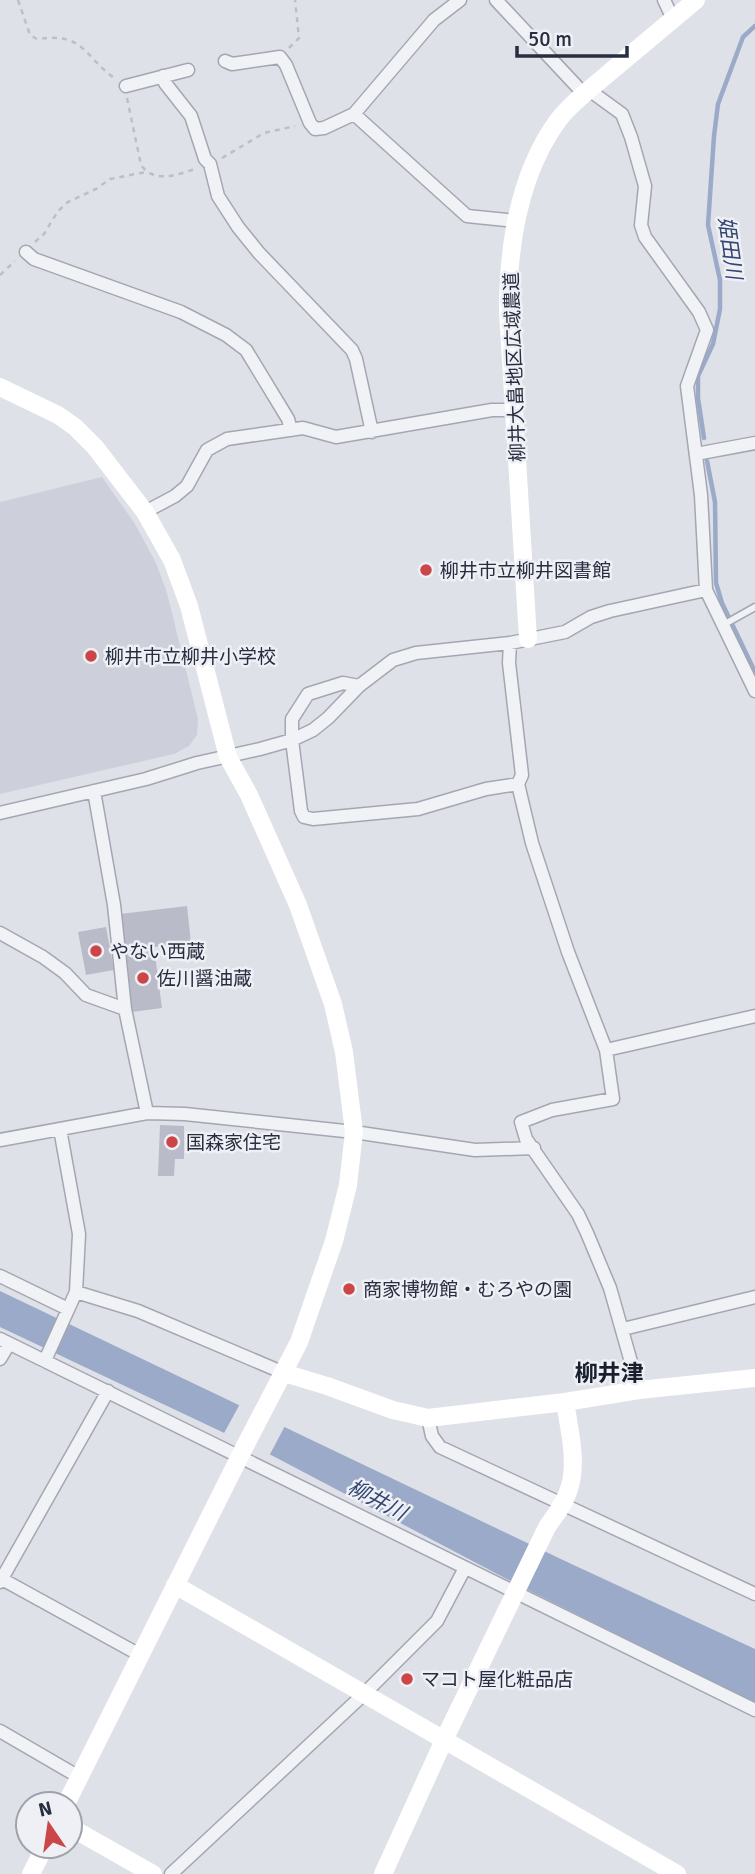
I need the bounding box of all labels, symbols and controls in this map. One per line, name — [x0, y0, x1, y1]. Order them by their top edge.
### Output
scale bar — [517, 14, 627, 58]
text: 50 m — [528, 26, 572, 52]
water label: 姫田川 — [713, 215, 748, 283]
street label: 柳井大畠地区広域農道 — [500, 272, 530, 462]
place label: 柳井市立柳井図書館 — [440, 559, 611, 583]
marker: 柳井市立柳井図書館 — [418, 562, 434, 578]
place label: 柳井市立柳井小学校 — [105, 645, 276, 669]
marker: 柳井市立柳井小学校 — [83, 648, 99, 664]
place label: やない西蔵 — [110, 940, 205, 964]
marker: やない西蔵 — [88, 943, 104, 959]
place label: 佐川醤油蔵 — [157, 967, 252, 991]
marker: 佐川醤油蔵 — [135, 970, 151, 986]
place label: 国森家住宅 — [186, 1131, 281, 1155]
marker: 国森家住宅 — [164, 1134, 180, 1150]
place label: 商家博物館・むろやの園 — [363, 1278, 572, 1302]
marker: 商家博物館・むろやの園 — [341, 1281, 357, 1297]
district label: 柳井津 — [575, 1359, 644, 1388]
water label: 柳井川 — [343, 1474, 413, 1527]
place label: マコト屋化粧品店 — [421, 1668, 573, 1692]
marker: マコト屋化粧品店 — [399, 1671, 415, 1687]
north arrow — [14, 1790, 84, 1860]
text: N — [36, 1796, 55, 1823]

